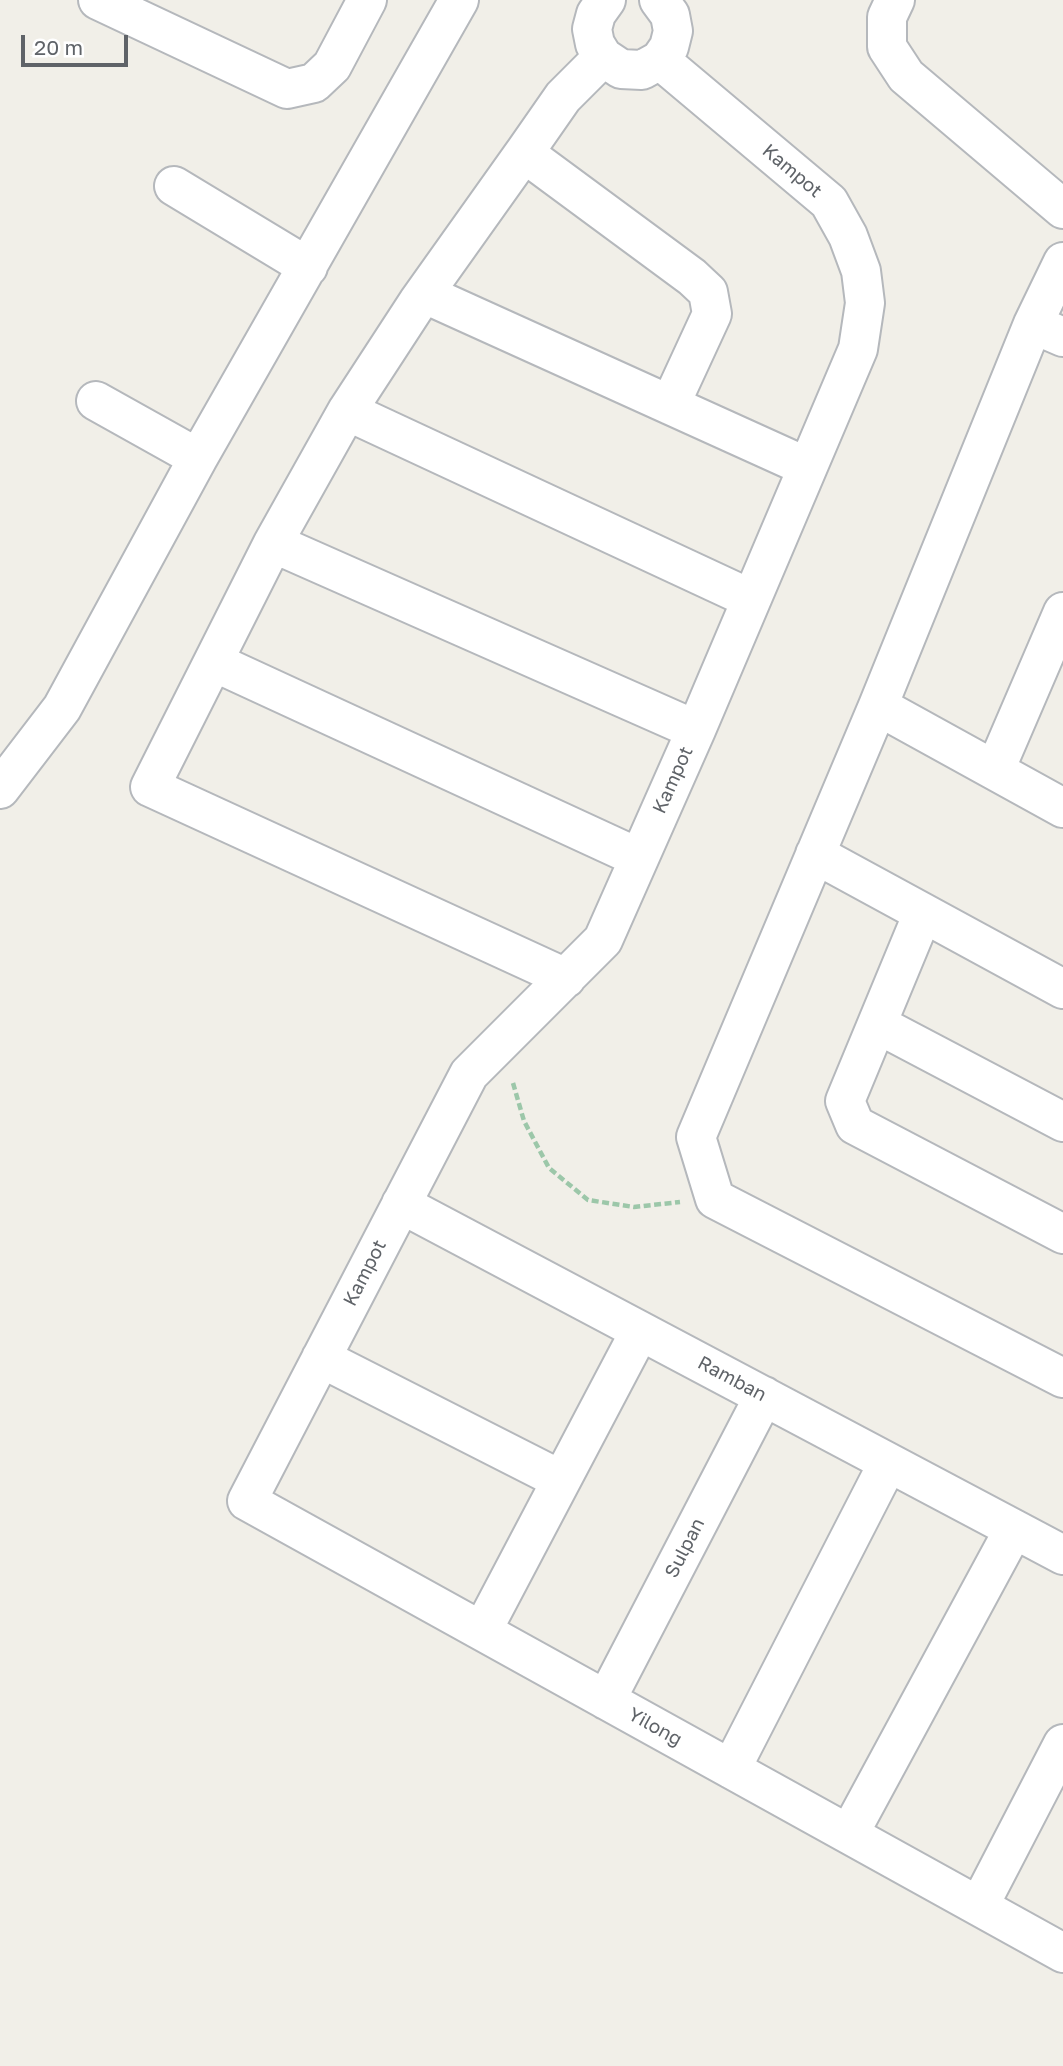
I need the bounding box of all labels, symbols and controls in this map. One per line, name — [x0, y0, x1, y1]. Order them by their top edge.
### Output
scale bar — [24, 21, 131, 65]
text: 20 m — [34, 34, 83, 60]
street label: Kampot — [757, 139, 827, 203]
street label: Kampot — [648, 743, 698, 817]
street label: Kampot — [339, 1236, 391, 1310]
street label: Ramban — [694, 1351, 770, 1407]
street label: Sulpan — [660, 1514, 710, 1582]
street label: Yilong — [624, 1703, 686, 1751]

